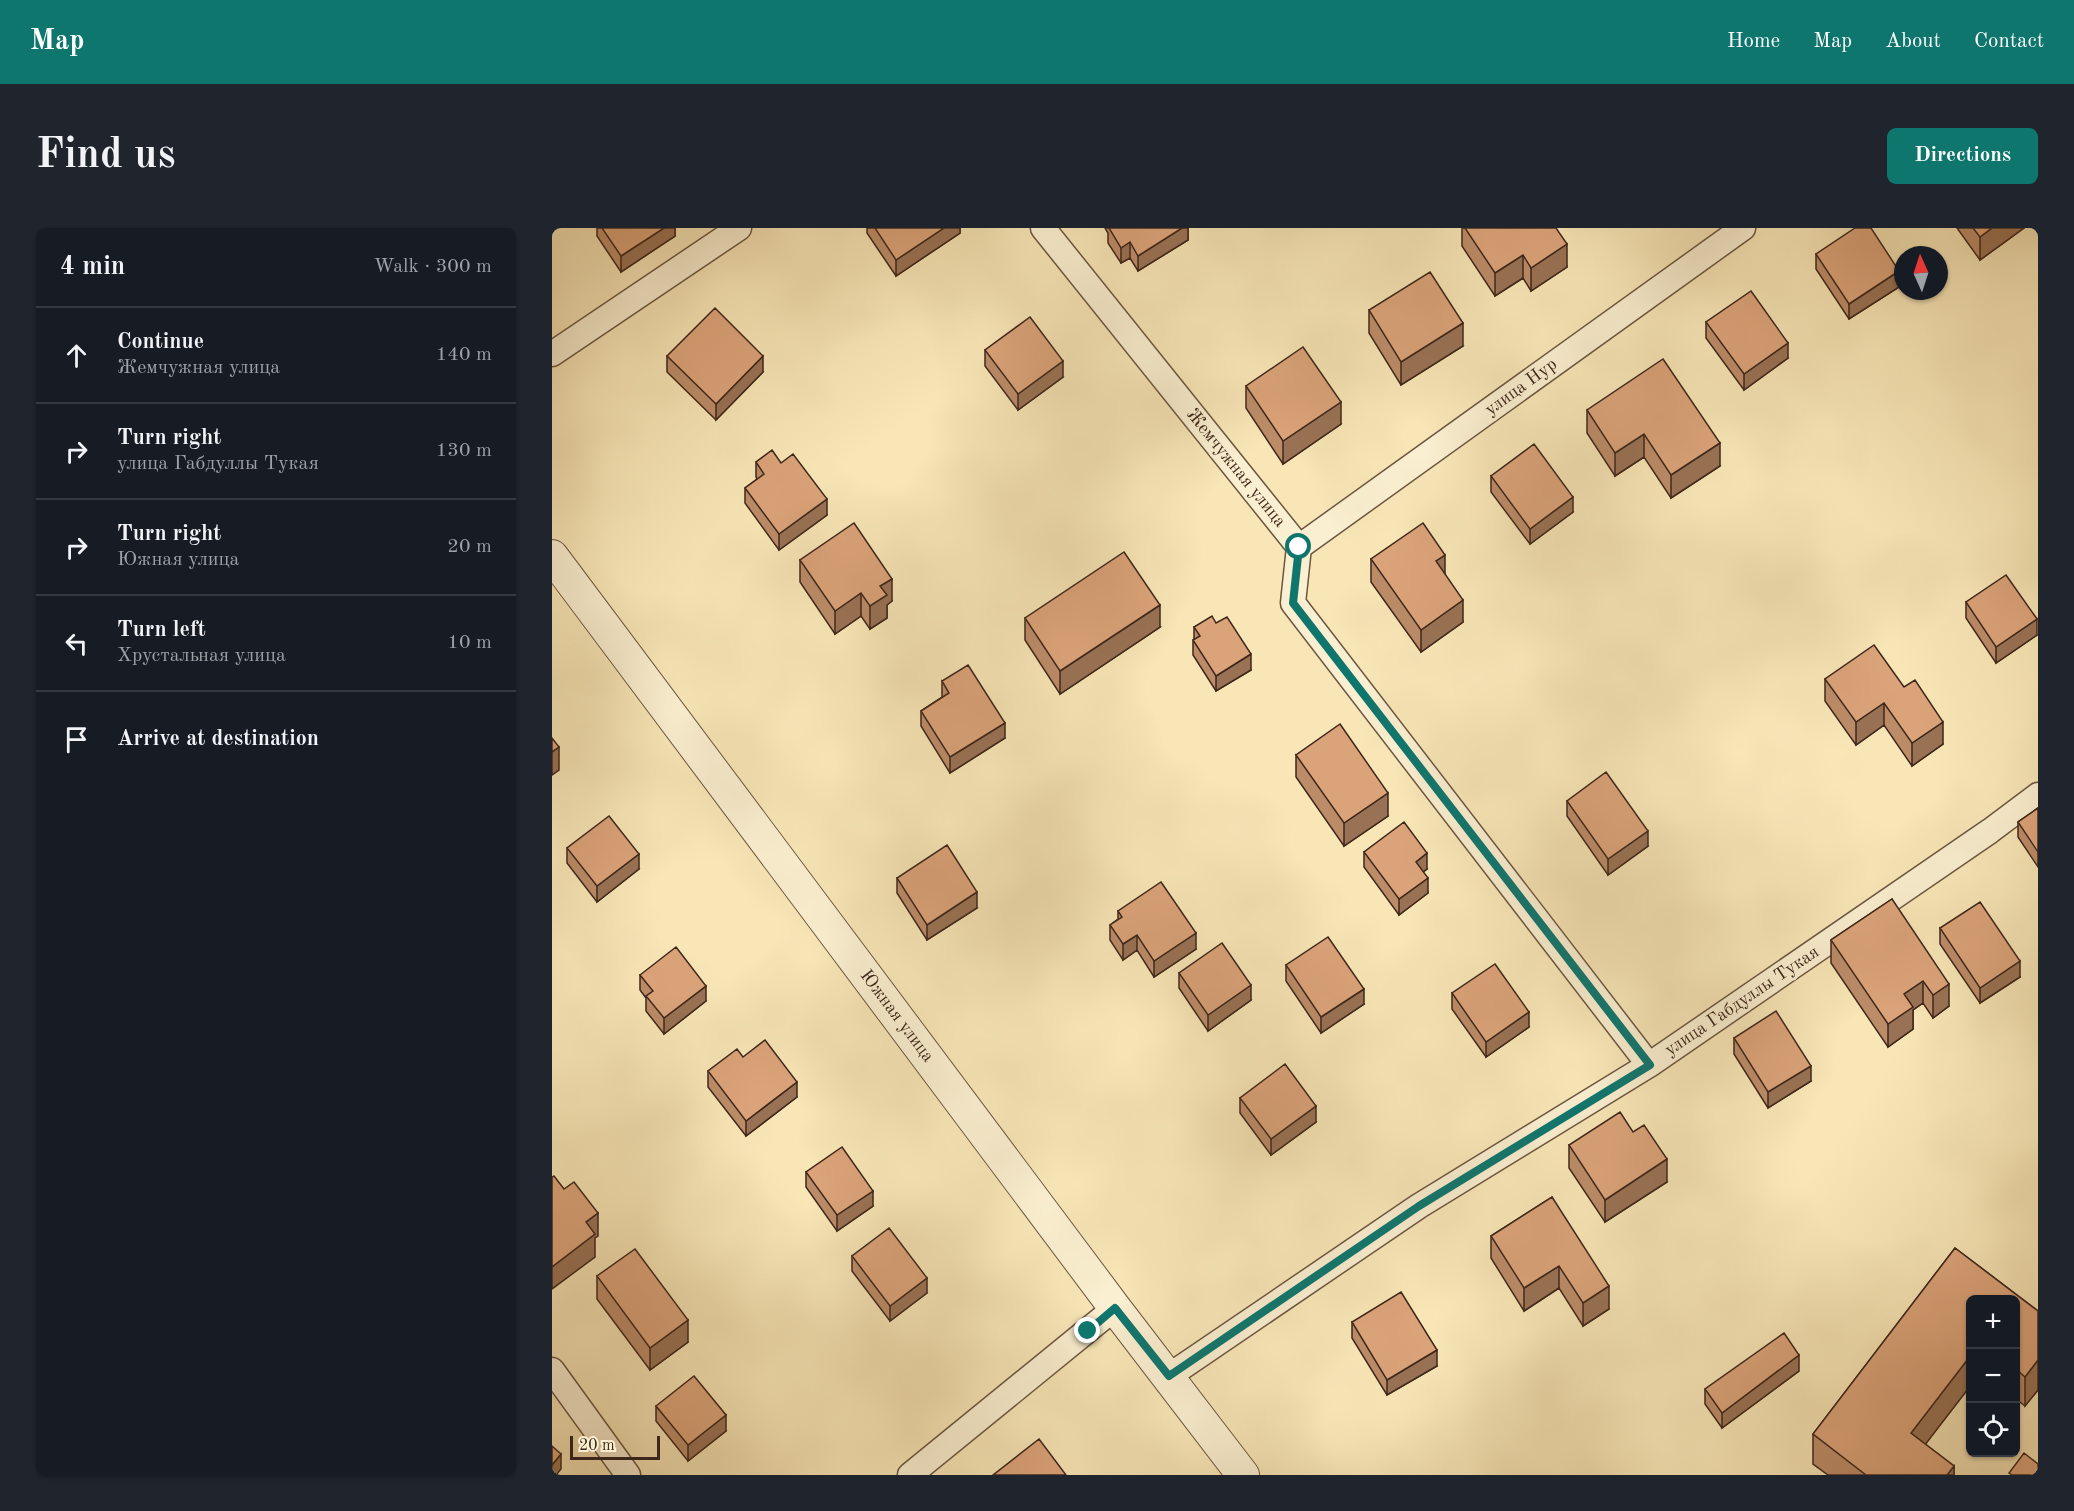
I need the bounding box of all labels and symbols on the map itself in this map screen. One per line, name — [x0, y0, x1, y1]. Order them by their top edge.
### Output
north arrow — [1894, 246, 1948, 300]
street label: улица Нур — [1482, 355, 1560, 419]
street label: Жемчужная улица — [1183, 405, 1289, 531]
route start — [1285, 533, 1311, 559]
street label: улица Габдуллы Тукая — [1662, 943, 1822, 1059]
street label: Южная улица — [857, 967, 937, 1065]
route end — [1074, 1317, 1100, 1343]
scale bar — [570, 1433, 660, 1460]

